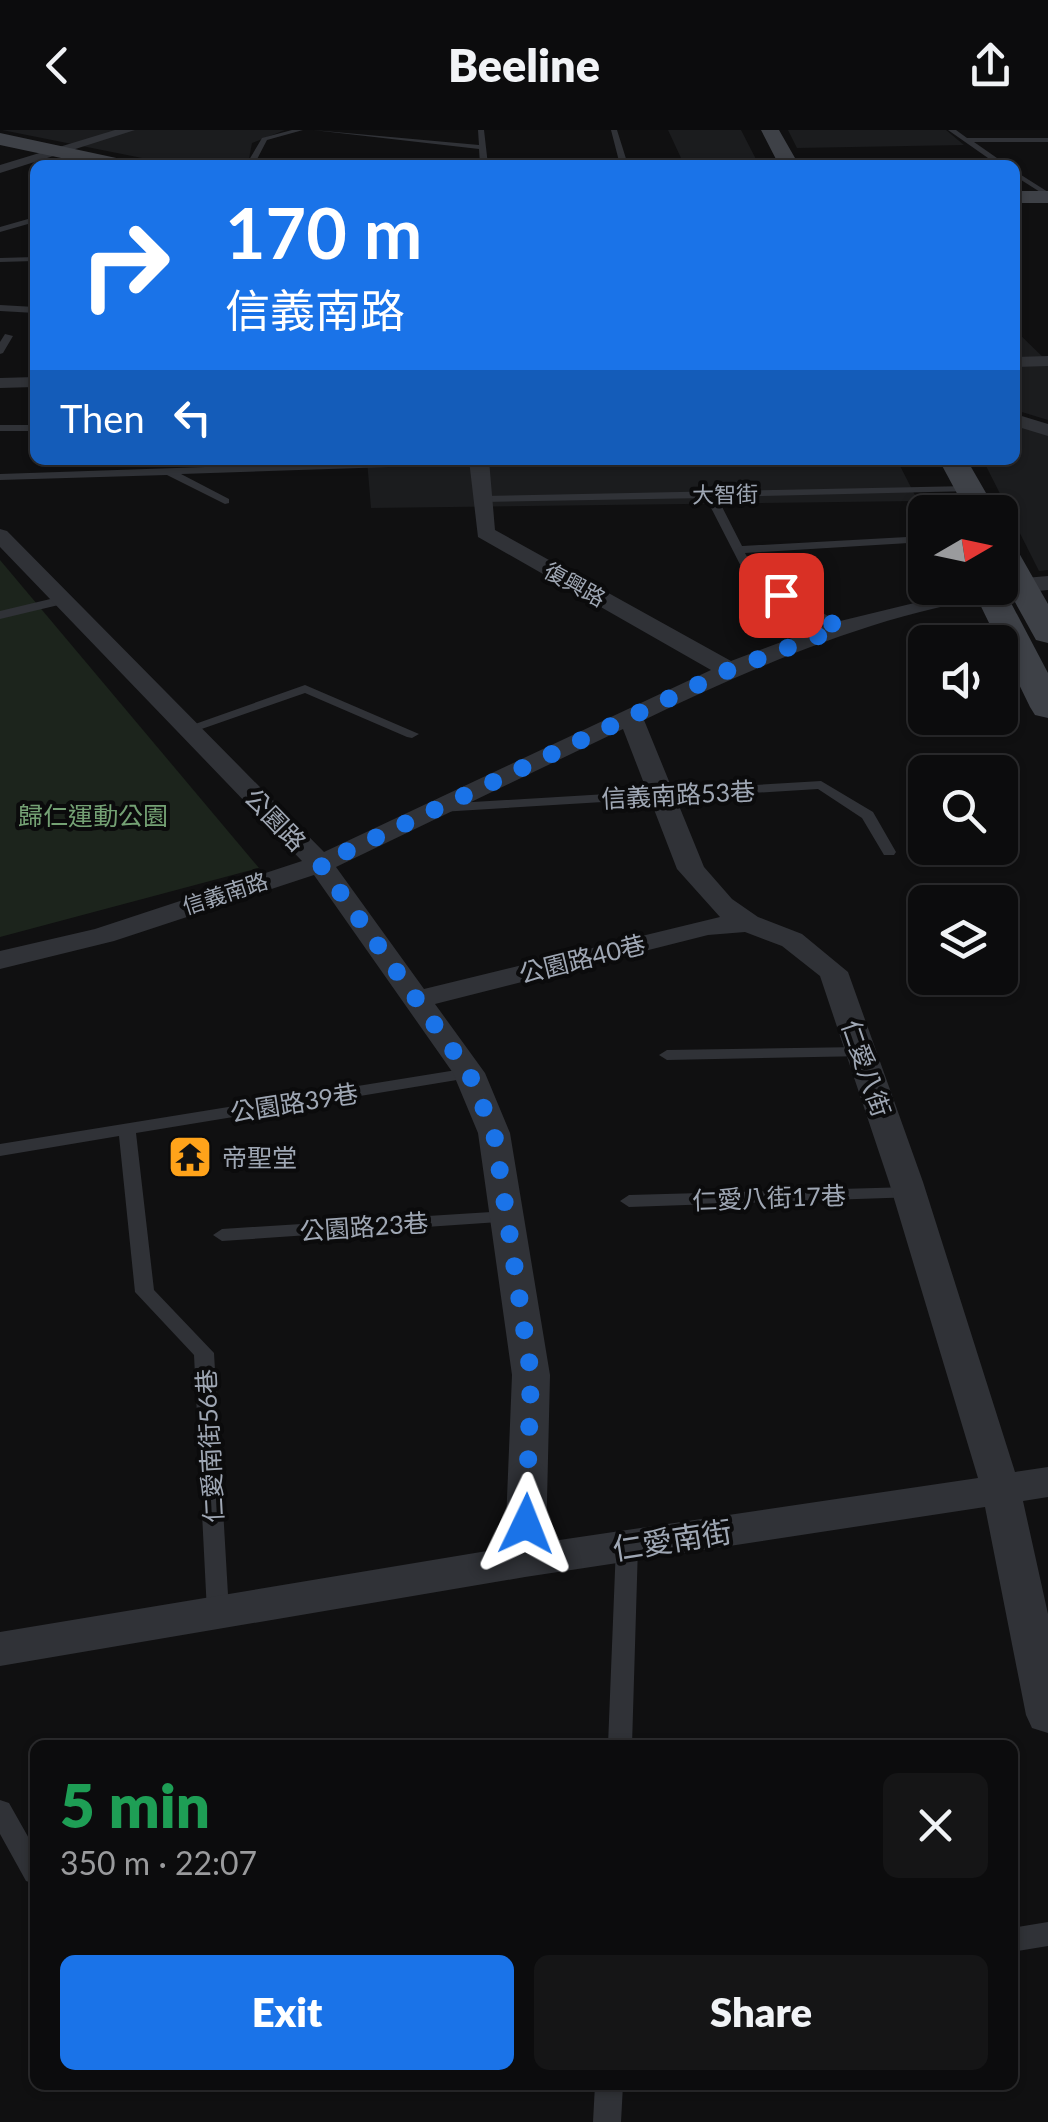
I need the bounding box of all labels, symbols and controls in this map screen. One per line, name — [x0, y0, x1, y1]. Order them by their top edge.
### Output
icon: back — [30, 38, 85, 93]
text: Beeline — [448, 38, 600, 92]
icon: share — [963, 38, 1018, 93]
text: 170 m — [225, 190, 422, 274]
icon: right — [60, 200, 190, 330]
text: 信義南路 — [225, 283, 405, 337]
icon: left — [165, 390, 220, 445]
text: Then — [60, 395, 145, 441]
street label: 大智街 — [692, 480, 758, 508]
north arrow — [908, 495, 1018, 605]
map controls — [908, 495, 1018, 995]
pin — [739, 553, 824, 638]
street label: 復興路 — [540, 556, 610, 612]
icon: arrive — [754, 568, 809, 623]
button: sound — [908, 625, 1018, 735]
button: search — [908, 755, 1018, 865]
street label: 信義南路53巷 — [600, 775, 756, 813]
street label: 公園路 — [239, 782, 313, 856]
park label: 歸仁運動公園 — [18, 800, 168, 830]
street label: 信義南路 — [179, 867, 271, 919]
button: layers — [908, 885, 1018, 995]
street label: 公園路40巷 — [516, 928, 648, 988]
street label: 仁愛八街 — [837, 1016, 897, 1120]
street label: 公園路39巷 — [228, 1077, 360, 1127]
temple icon: 帝聖堂 — [167, 1134, 213, 1180]
place label: 帝聖堂 — [222, 1142, 297, 1172]
street label: 仁愛八街17巷 — [692, 1179, 846, 1215]
street label: 公園路23巷 — [299, 1207, 429, 1245]
street label: 仁愛南街56巷 — [190, 1368, 228, 1524]
position arrow — [474, 1472, 578, 1576]
street label: 仁愛南街 — [610, 1512, 734, 1566]
text: 5 min — [60, 1769, 210, 1841]
button: close — [883, 1773, 988, 1878]
text: 350 m · 22:07 — [60, 1843, 257, 1882]
button: Exit — [60, 1955, 514, 2070]
button: Share — [534, 1955, 988, 2070]

